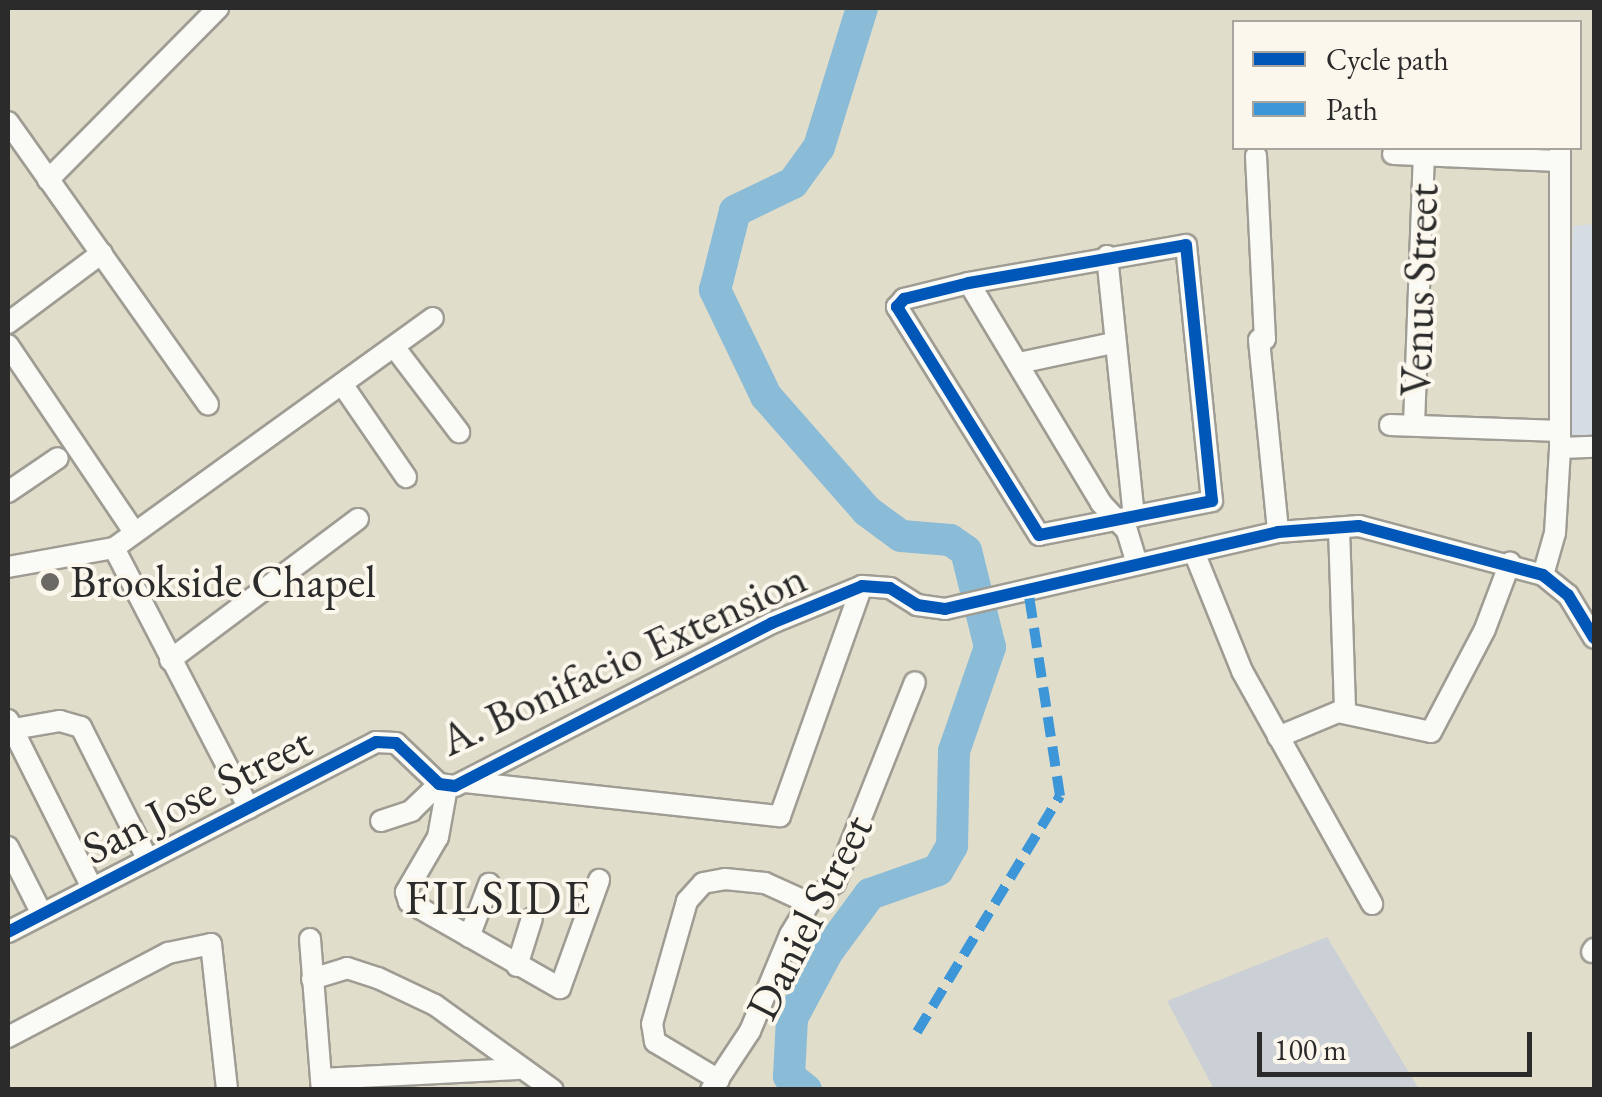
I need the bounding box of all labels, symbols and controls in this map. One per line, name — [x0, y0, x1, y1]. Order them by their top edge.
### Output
legend — [1232, 20, 1582, 150]
text: Cycle path — [1326, 40, 1449, 79]
text: Path — [1326, 90, 1378, 129]
street label: Venus Street — [1388, 183, 1450, 397]
street label: A. Bonifacio Extension — [431, 551, 815, 767]
place label: Brookside Chapel — [70, 555, 376, 609]
marker: Brookside Chapel — [39, 571, 61, 593]
street label: San Jose Street — [74, 714, 320, 876]
street label: Daniel Street — [734, 805, 884, 1029]
district label: FILSIDE — [405, 869, 593, 927]
scale bar — [1262, 1012, 1537, 1074]
text: 100 m — [1274, 1030, 1347, 1069]

